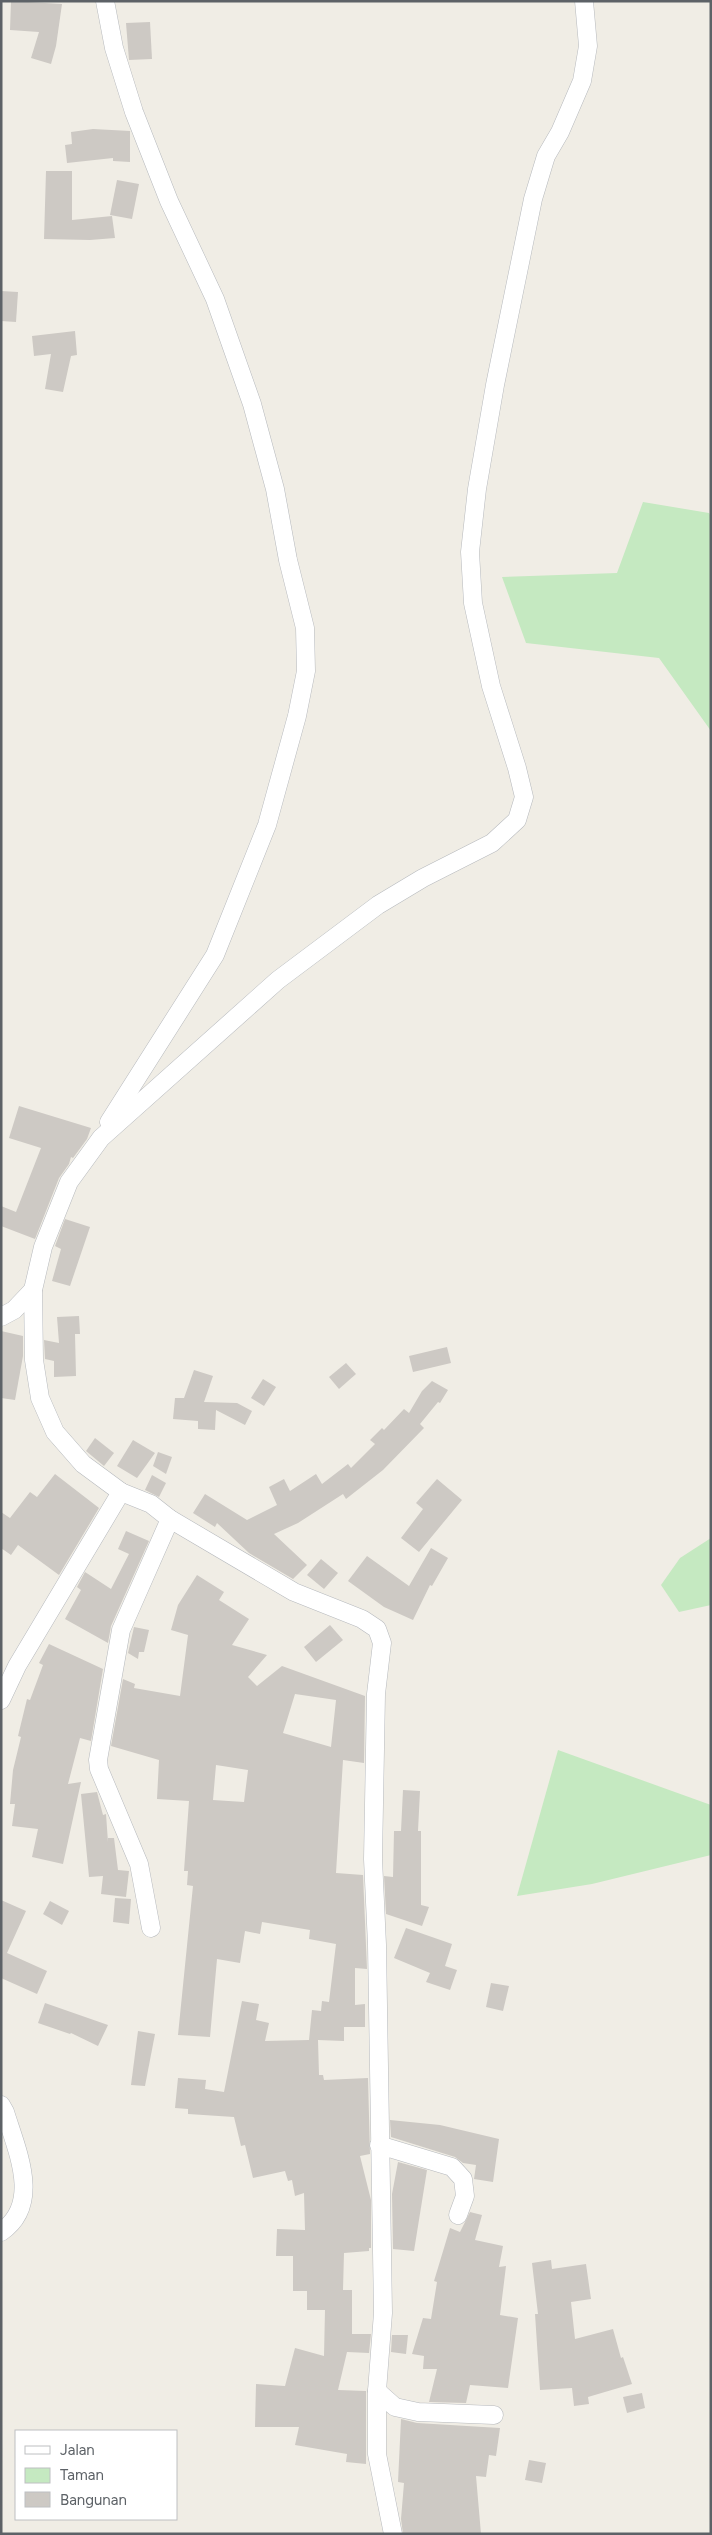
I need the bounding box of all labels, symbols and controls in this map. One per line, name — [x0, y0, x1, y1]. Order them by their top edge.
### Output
legend — [15, 2430, 178, 2520]
text: Jalan — [60, 2441, 95, 2459]
text: Taman — [60, 2466, 104, 2484]
text: Bangunan — [60, 2491, 127, 2509]

